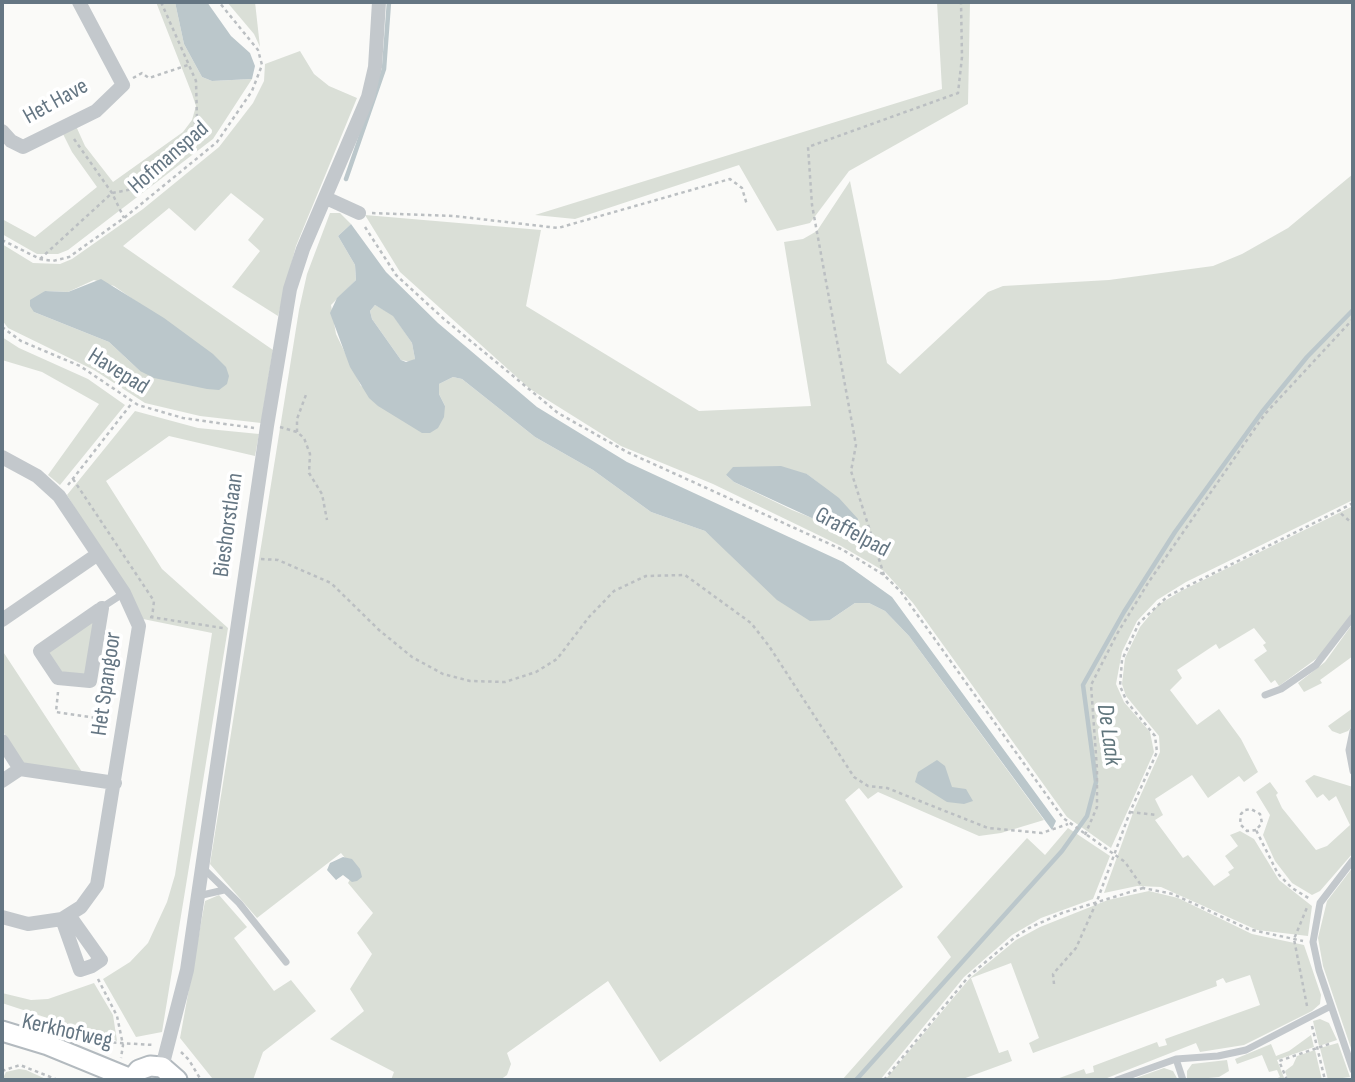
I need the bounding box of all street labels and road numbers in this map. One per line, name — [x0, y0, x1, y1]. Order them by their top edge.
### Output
street label: Het Have — [19, 73, 93, 131]
street label: Hofmanspad — [123, 116, 215, 200]
street label: Havepad — [83, 343, 153, 401]
street label: Bieshorstlaan — [208, 471, 250, 579]
street label: Graffelpad — [810, 502, 894, 564]
street label: Het Spangoor — [86, 630, 128, 738]
street label: Kerkhofweg — [19, 1008, 115, 1056]

